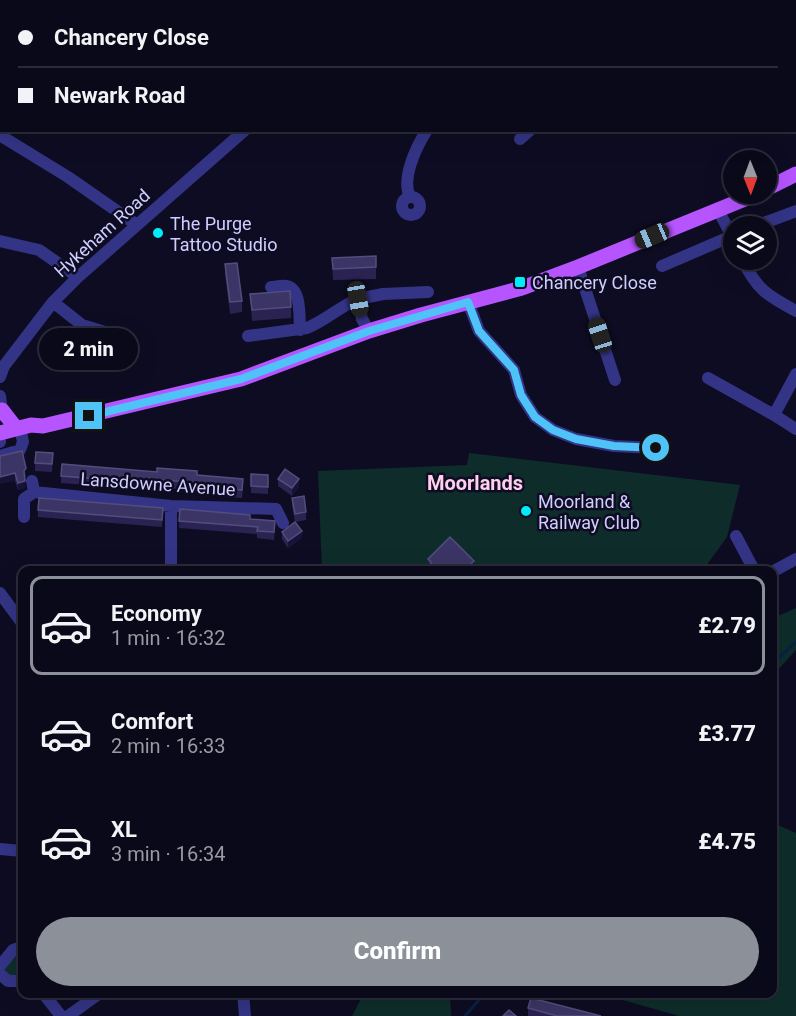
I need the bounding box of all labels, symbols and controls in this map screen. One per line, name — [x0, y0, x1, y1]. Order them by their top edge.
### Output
text: Chancery Close — [54, 25, 209, 50]
text: Newark Road — [54, 83, 185, 108]
north arrow — [723, 150, 777, 204]
map controls — [723, 150, 777, 270]
street label: Hykeham Road — [50, 185, 154, 281]
place label: The Purge Tattoo Studio — [170, 213, 277, 255]
button: layers — [723, 216, 777, 270]
car — [632, 221, 672, 251]
marker: The Purge Tattoo Studio — [151, 226, 165, 240]
place label: Chancery Close — [532, 272, 657, 293]
marker: Chancery Close — [513, 275, 527, 289]
car — [346, 280, 370, 318]
car — [586, 315, 614, 355]
callout: 2 min — [40, 329, 138, 371]
text: 2 min — [63, 337, 114, 361]
route end — [75, 402, 102, 429]
route start — [642, 434, 669, 461]
street label: Lansdowne Avenue — [80, 468, 236, 500]
district label: Moorlands — [427, 471, 523, 495]
place label: Moorland & Railway Club — [538, 491, 640, 533]
marker: Moorland & Railway Club — [519, 504, 533, 518]
icon: car — [39, 599, 93, 653]
text: Economy — [111, 601, 202, 626]
text: £2.79 — [698, 613, 756, 638]
text: 1 min · 16:32 — [111, 626, 226, 650]
icon: car — [39, 707, 93, 761]
text: Comfort — [111, 709, 193, 734]
text: £3.77 — [698, 721, 756, 746]
text: 2 min · 16:33 — [111, 734, 226, 758]
icon: car — [39, 815, 93, 869]
text: XL — [111, 817, 137, 842]
text: £4.75 — [698, 829, 756, 854]
text: 3 min · 16:34 — [111, 842, 226, 866]
button: Confirm — [36, 917, 759, 986]

